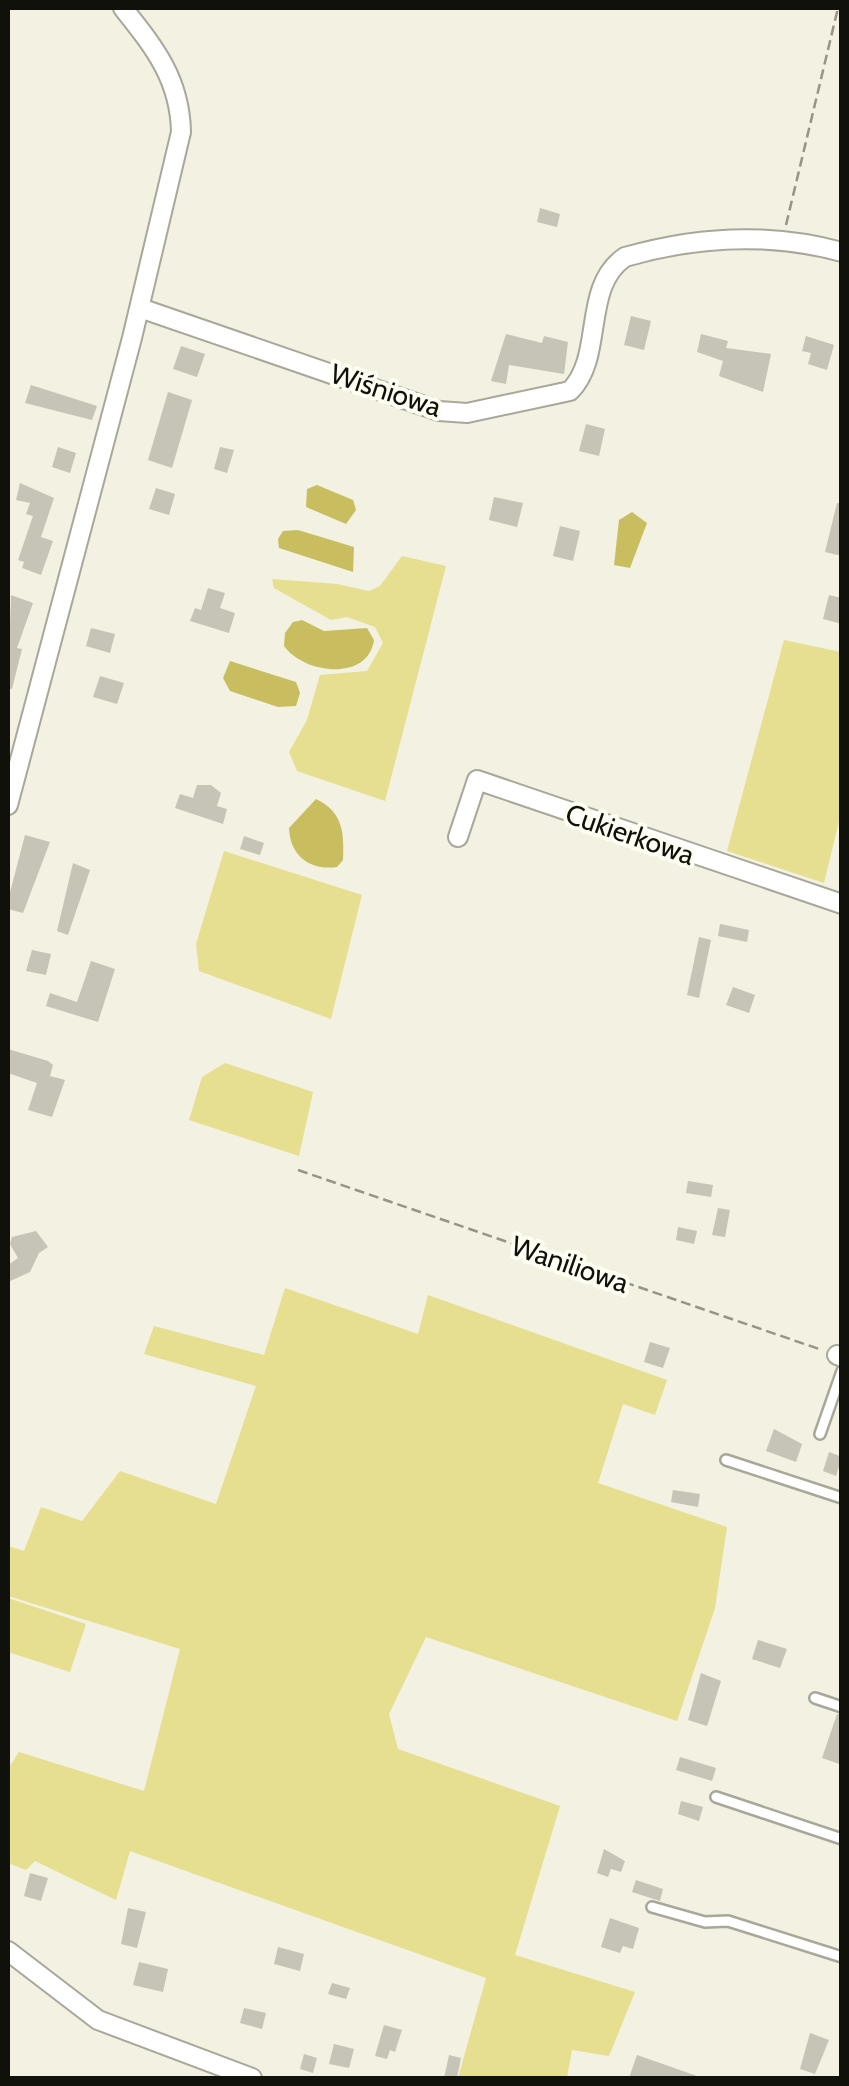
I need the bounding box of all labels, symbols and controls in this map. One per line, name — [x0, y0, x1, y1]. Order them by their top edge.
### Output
street label: Wiśniowa — [326, 356, 446, 424]
street label: Cukierkowa — [561, 796, 699, 872]
street label: Waniliowa — [507, 1228, 634, 1300]

